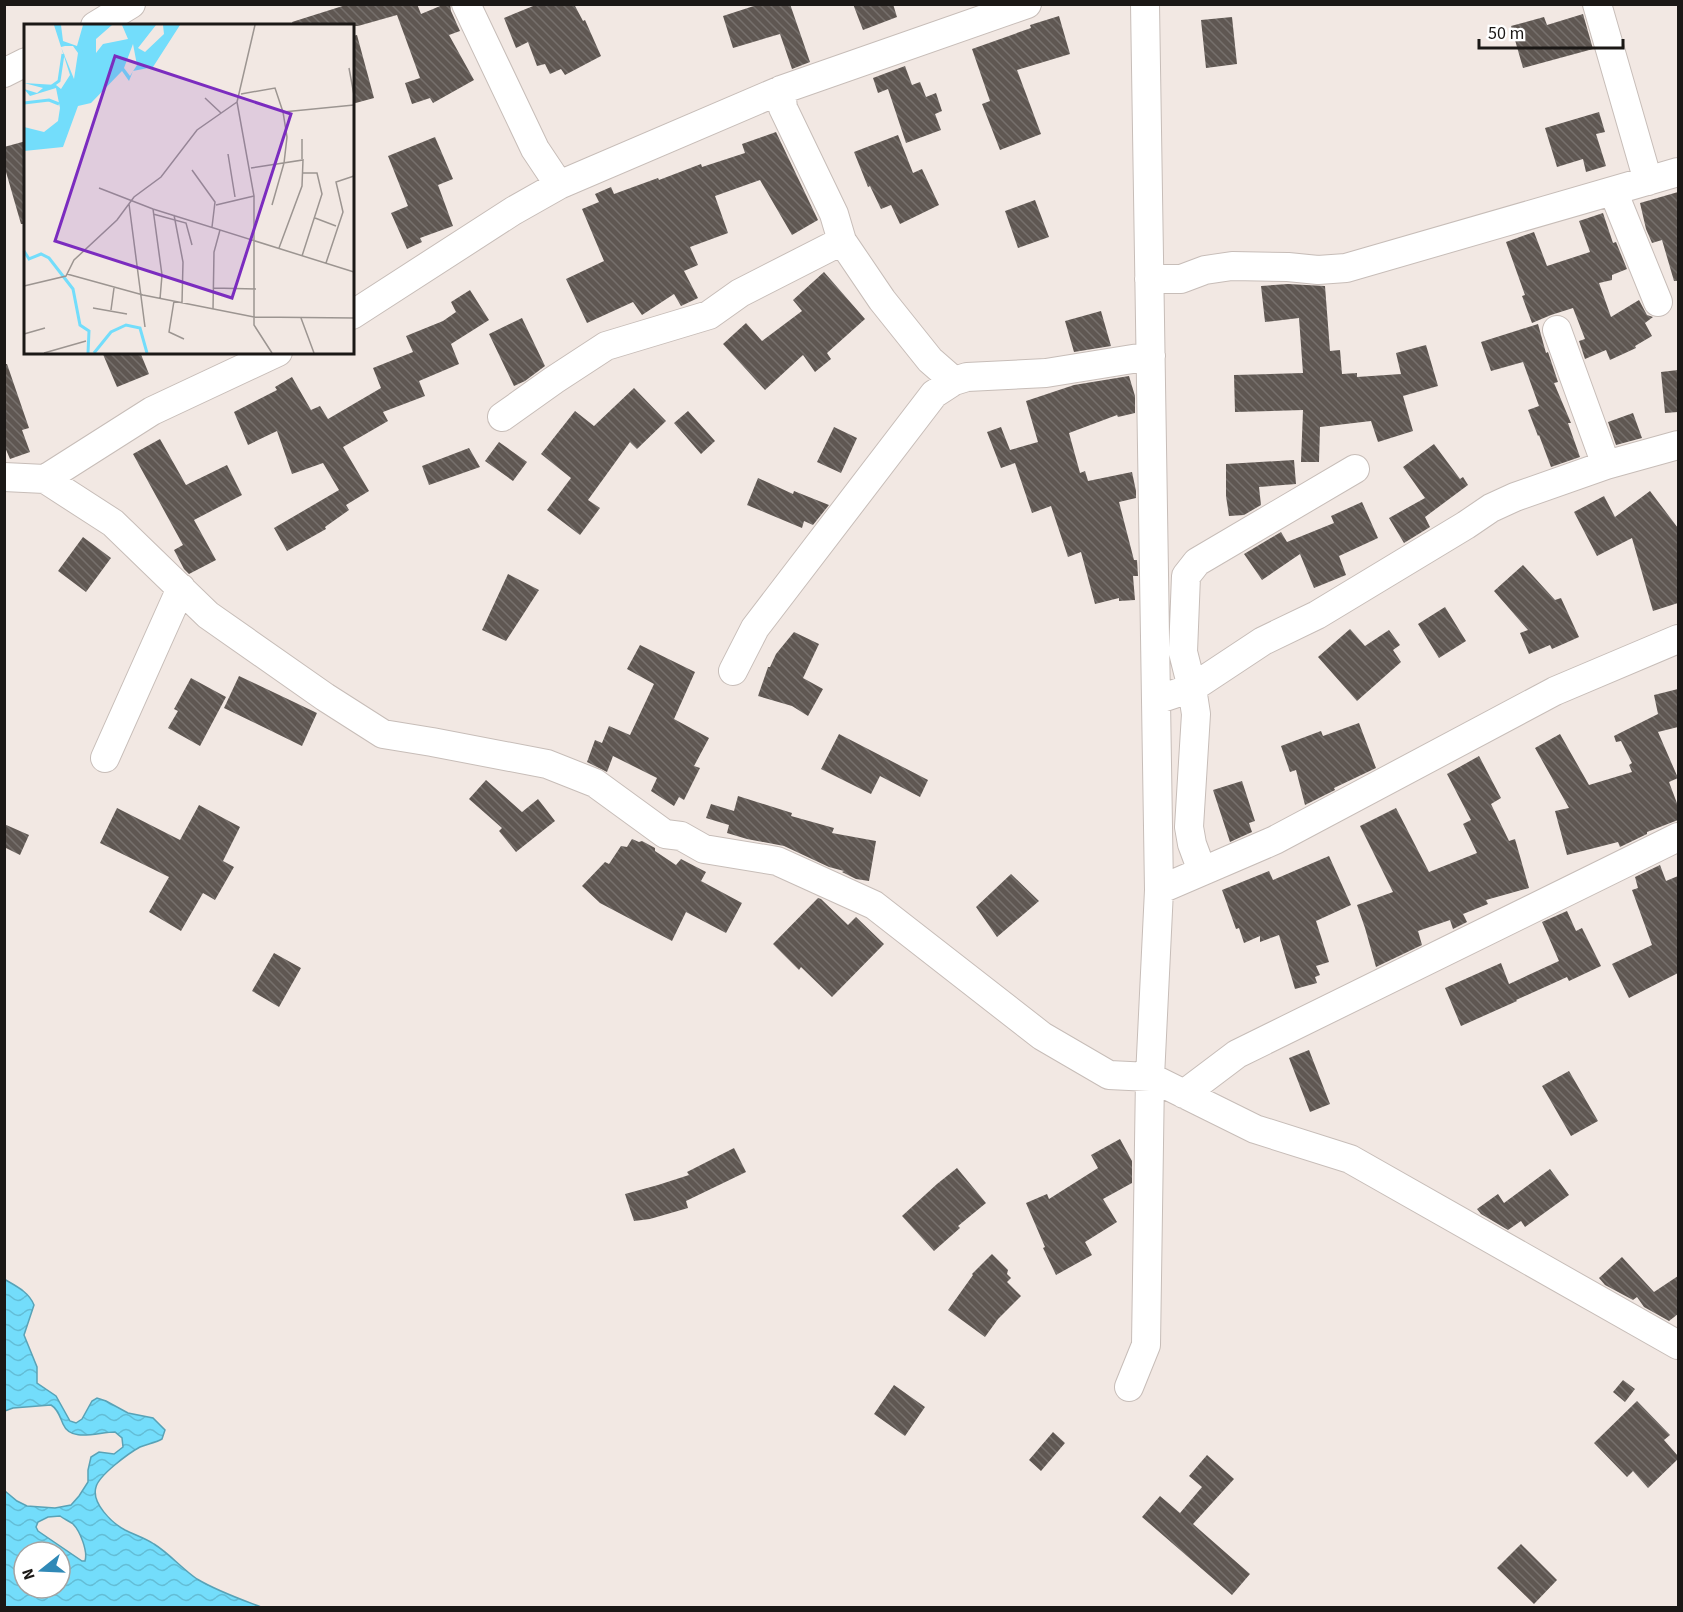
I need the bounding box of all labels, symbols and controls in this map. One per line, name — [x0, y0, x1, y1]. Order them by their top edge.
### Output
scale bar — [1479, 12, 1623, 50]
text: 50 m — [1488, 21, 1524, 46]
inset map — [24, 24, 354, 354]
north arrow — [12, 1540, 72, 1600]
text: N — [17, 1566, 41, 1583]

